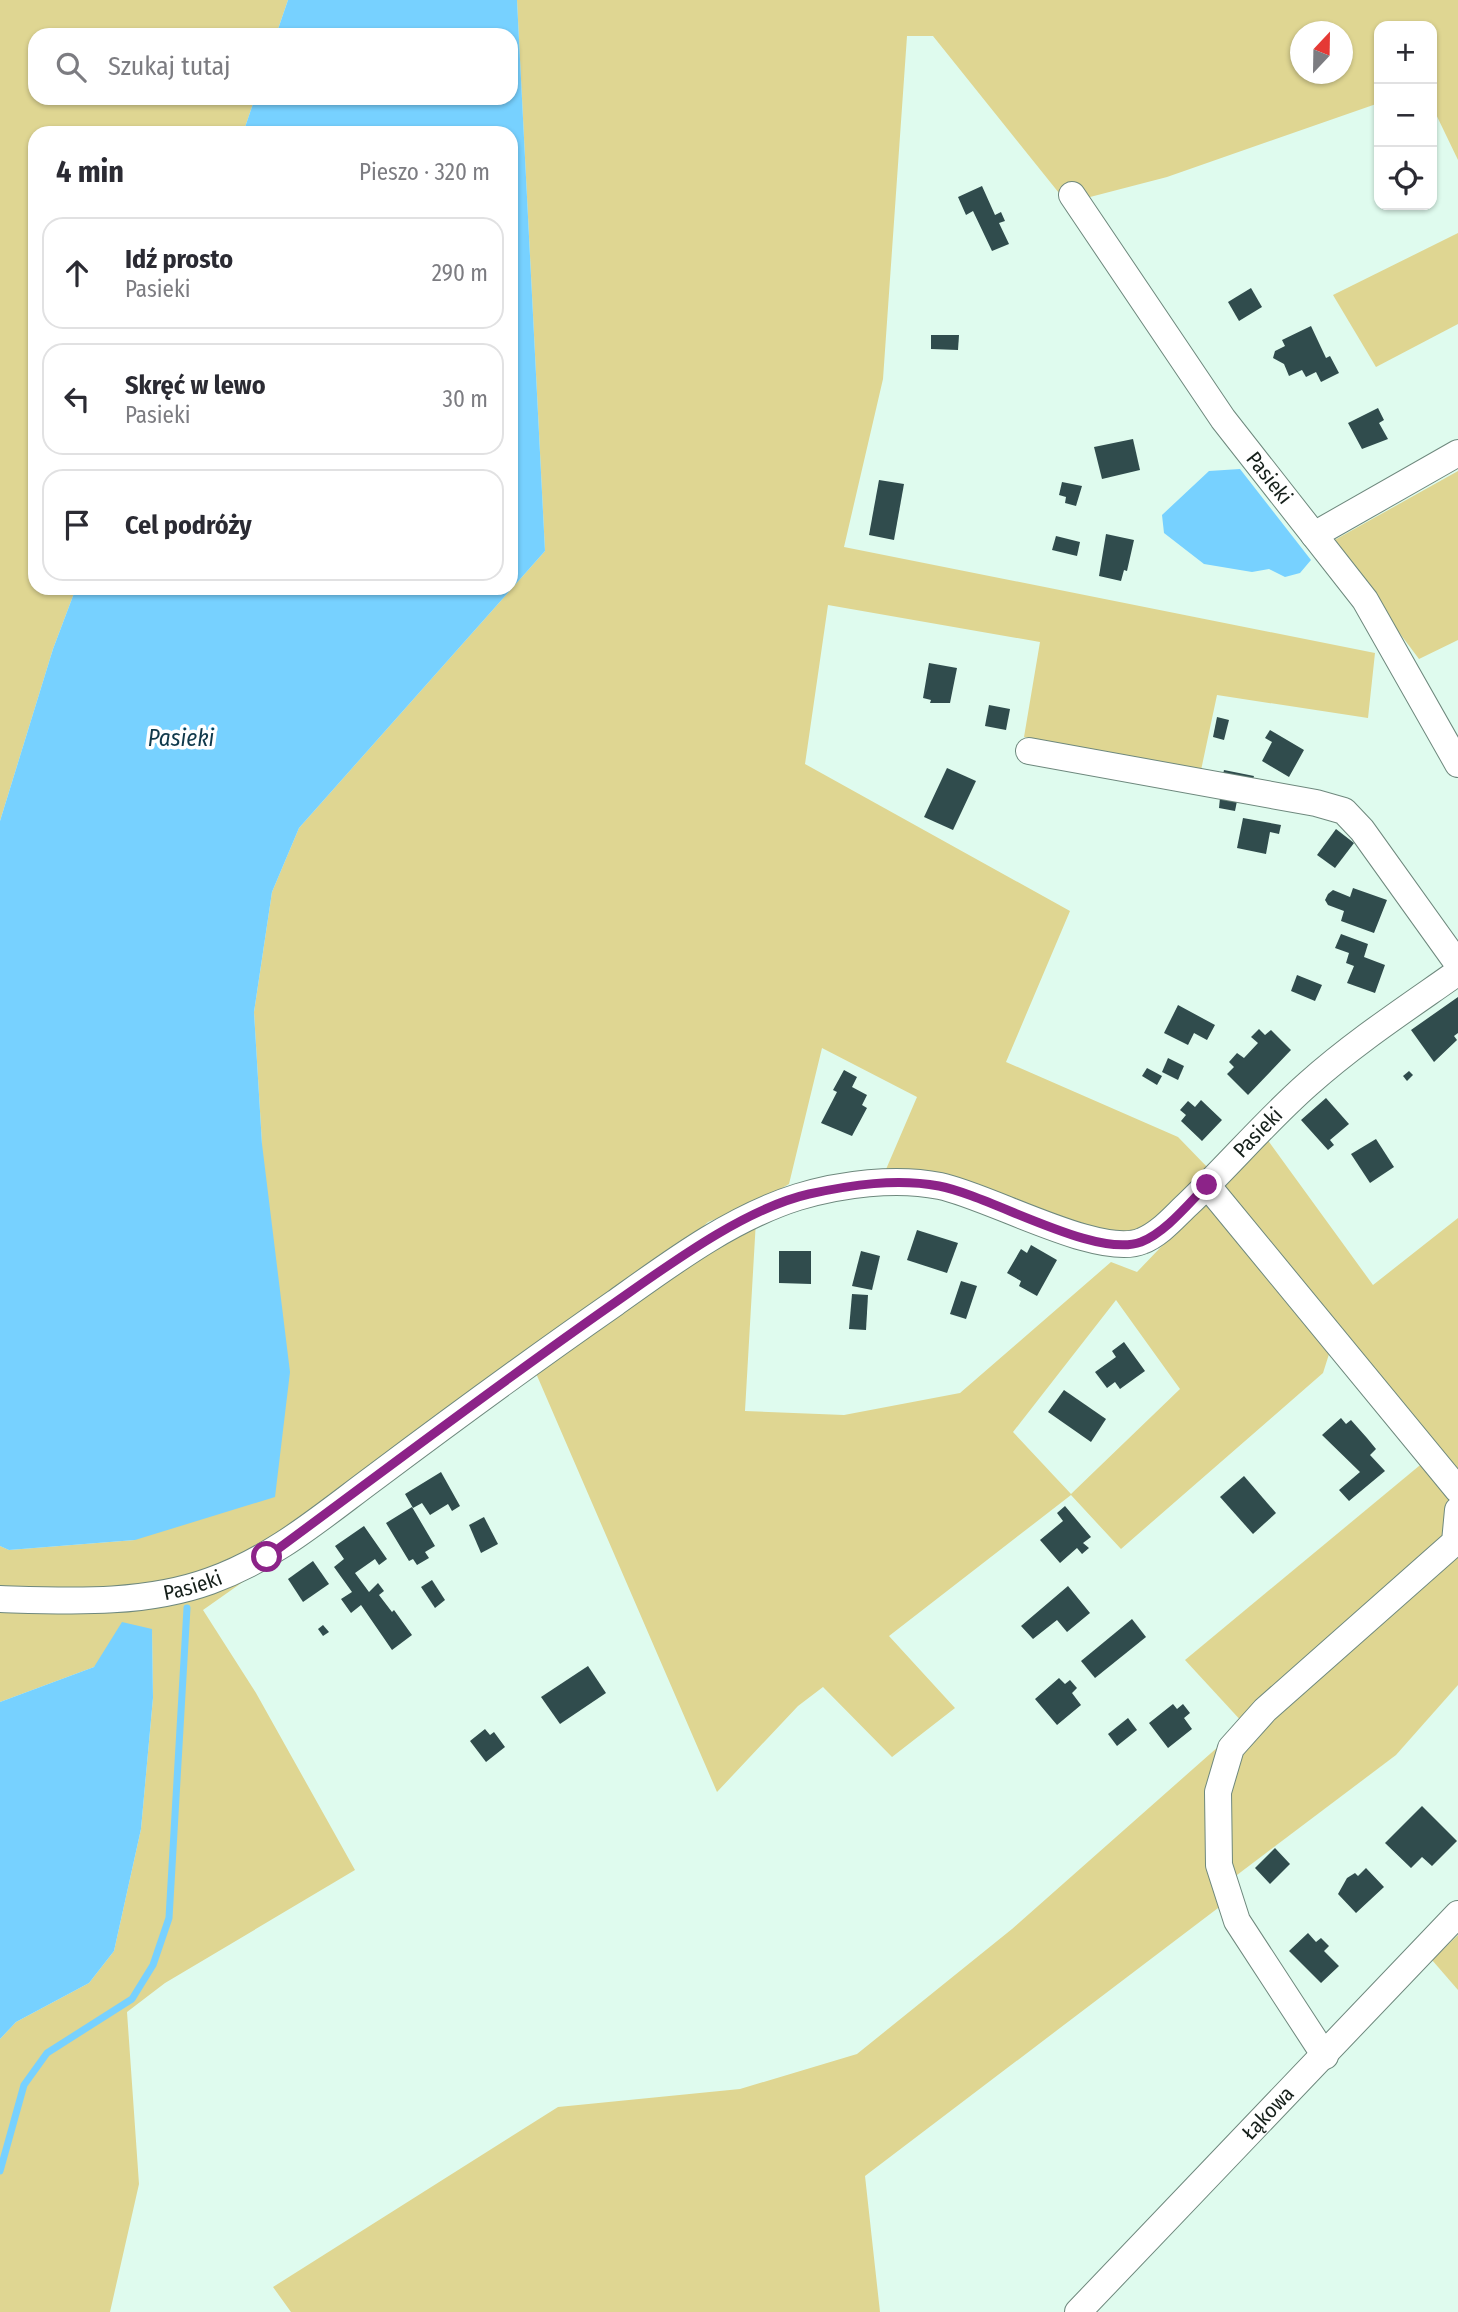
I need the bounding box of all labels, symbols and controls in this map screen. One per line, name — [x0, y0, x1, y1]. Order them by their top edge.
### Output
north arrow — [1290, 21, 1353, 84]
map controls — [1374, 21, 1437, 210]
button: + — [1374, 21, 1437, 84]
search box — [28, 28, 518, 105]
icon: search — [52, 48, 90, 86]
text: Szukaj tutaj — [108, 51, 231, 82]
button: − — [1374, 84, 1437, 147]
button: locate — [1374, 147, 1437, 210]
text: 4 min — [56, 154, 124, 190]
text: Pieszo · 320 m — [359, 158, 490, 186]
text: Idź prosto — [125, 244, 233, 275]
icon: ahead — [58, 254, 96, 292]
text: 290 m — [432, 259, 488, 287]
text: Pasieki — [125, 275, 190, 303]
text: Skręć w lewo — [125, 370, 266, 401]
icon: left — [58, 380, 96, 418]
text: 30 m — [443, 385, 488, 413]
text: Pasieki — [125, 401, 190, 429]
street label: Pasieki — [1241, 446, 1298, 509]
icon: arrive — [58, 506, 96, 544]
text: Cel podróży — [125, 510, 252, 541]
water label: Pasieki — [148, 724, 215, 752]
street label: Pasieki — [1228, 1102, 1288, 1163]
route end — [1191, 1169, 1222, 1200]
route start — [251, 1541, 282, 1572]
street label: Pasieki — [161, 1565, 226, 1606]
street label: Łąkowa — [1236, 2081, 1300, 2145]

